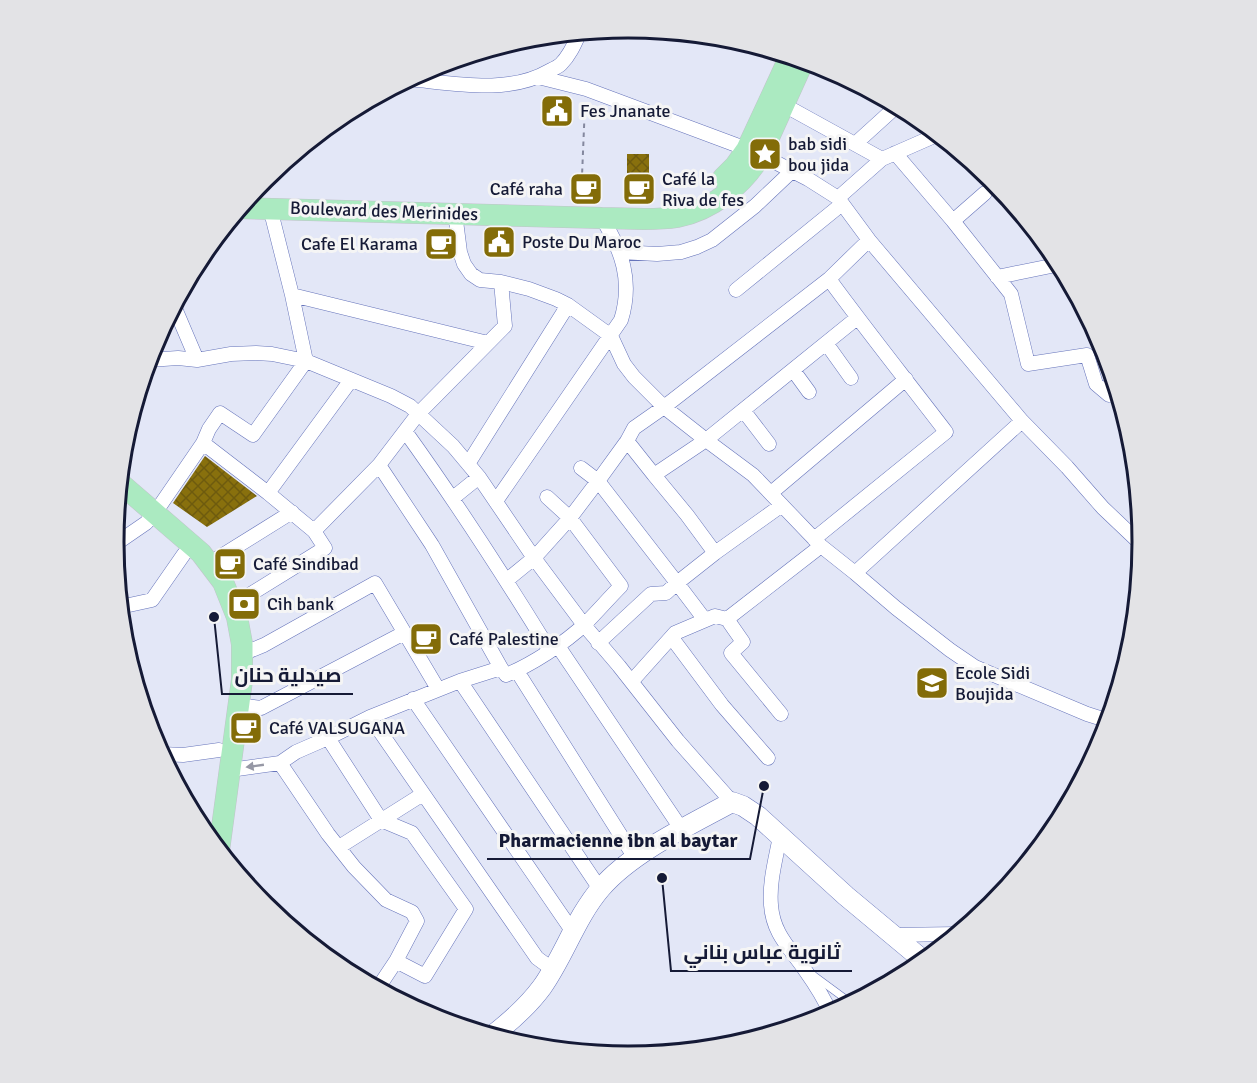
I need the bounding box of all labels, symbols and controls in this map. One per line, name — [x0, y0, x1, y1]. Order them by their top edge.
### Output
public building icon: Fes Jnanate — [539, 93, 575, 129]
place label: Fes Jnanate — [580, 100, 671, 122]
place label: bab sidi bou jida — [788, 133, 849, 176]
place icon: bab sidi bou jida — [747, 136, 783, 172]
place label: Café la Riva de fes — [662, 168, 744, 211]
cafe icon: Café raha — [568, 171, 604, 207]
cafe icon: Café la Riva de fes — [621, 171, 657, 207]
place label: Café raha — [490, 178, 563, 200]
street label: Boulevard des Merinides — [290, 197, 479, 225]
public building icon: Poste Du Maroc — [481, 224, 517, 260]
cafe icon: Cafe El Karama — [423, 226, 459, 262]
place label: Poste Du Maroc — [522, 231, 641, 253]
place label: Cafe El Karama — [301, 233, 418, 255]
cafe icon: Café Sindibad — [212, 546, 248, 582]
place label: Café Sindibad — [253, 553, 359, 575]
bank icon: Cih bank — [226, 586, 262, 622]
place label: Cih bank — [267, 593, 334, 615]
cafe icon: Café Palestine — [408, 621, 444, 657]
place label: Café Palestine — [449, 628, 559, 650]
callout: صيدلية حنان — [222, 656, 353, 694]
place label: Ecole Sidi Boujida — [955, 662, 1030, 705]
text: صيدلية حنان — [235, 663, 341, 688]
school or university icon: Ecole Sidi Boujida — [914, 665, 950, 701]
cafe icon: Café VALSUGANA — [228, 710, 264, 746]
place label: Café VALSUGANA — [269, 717, 405, 739]
one-way arrow — [245, 762, 264, 771]
callout: Pharmacienne ibn al baytar — [487, 821, 750, 859]
text: Pharmacienne ibn al baytar — [499, 828, 737, 853]
callout: ثانوية عباس بناني — [671, 933, 852, 971]
text: ثانوية عباس بناني — [684, 940, 841, 968]

